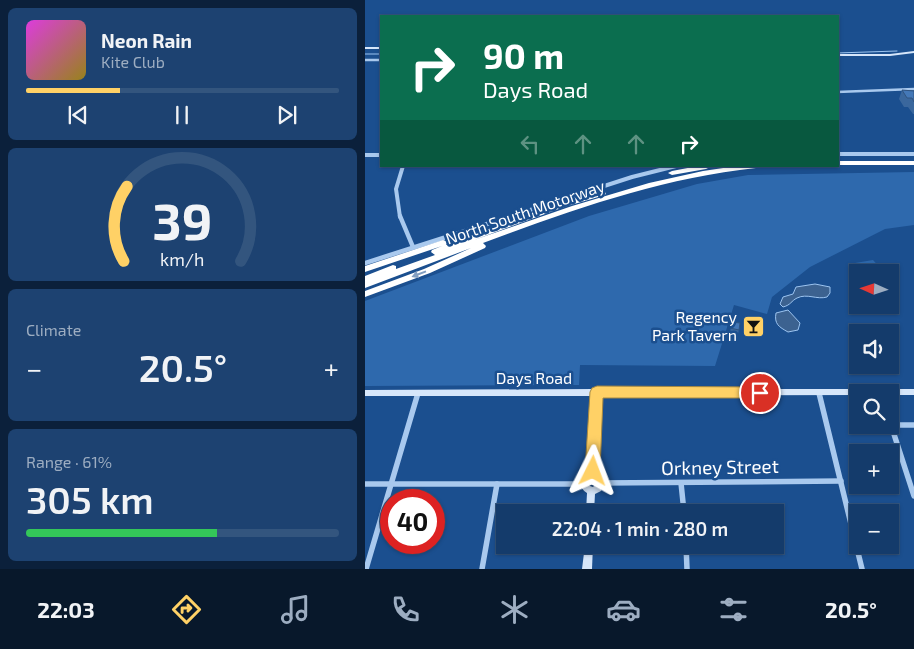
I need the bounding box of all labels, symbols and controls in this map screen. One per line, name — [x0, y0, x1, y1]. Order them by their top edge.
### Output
text: Neon Rain — [101, 29, 192, 52]
text: 90 m — [483, 34, 564, 76]
icon: right — [400, 35, 465, 100]
text: Kite Club — [101, 52, 165, 71]
text: Days Road — [483, 76, 588, 102]
icon: previous — [64, 101, 92, 129]
icon: pause — [168, 101, 196, 129]
icon: next — [273, 101, 301, 129]
icon: left — [516, 130, 544, 158]
icon: ahead — [569, 130, 597, 158]
icon: ahead — [622, 130, 650, 158]
icon: right — [675, 130, 703, 158]
street label: North South Motorway — [443, 175, 607, 248]
text: 39 — [152, 188, 213, 250]
text: km/h — [160, 248, 205, 270]
north arrow — [849, 264, 899, 314]
map controls — [849, 264, 899, 554]
one-way arrow — [411, 270, 426, 278]
place label: Regency Park Tavern — [652, 307, 738, 344]
bar icon: Regency Park Tavern — [741, 314, 765, 338]
text: Climate — [26, 320, 81, 339]
button: sound — [849, 324, 899, 374]
text: 20.5° — [139, 344, 227, 390]
text: − — [26, 351, 42, 385]
text: + — [324, 351, 339, 385]
street label: Days Road — [496, 368, 572, 387]
pin — [739, 372, 781, 414]
icon: arrive — [746, 379, 774, 407]
button: search — [849, 384, 899, 434]
position arrow — [566, 444, 618, 496]
button: + — [849, 444, 899, 494]
text: Range · 61% — [26, 452, 112, 471]
street label: Orkney Street — [661, 454, 779, 479]
text: 305 km — [26, 476, 154, 522]
speed limit sign: 40 — [380, 489, 445, 554]
button: − — [849, 504, 899, 554]
text: 22:04 · 1 min · 280 m — [552, 517, 728, 540]
icon: directions — [169, 592, 204, 627]
icon: music — [278, 592, 313, 627]
icon: phone — [388, 592, 423, 627]
icon: climate — [497, 592, 532, 627]
icon: car — [606, 592, 641, 627]
icon: filters — [716, 592, 751, 627]
text: 22:03 — [37, 596, 95, 622]
text: 20.5° — [825, 596, 877, 622]

